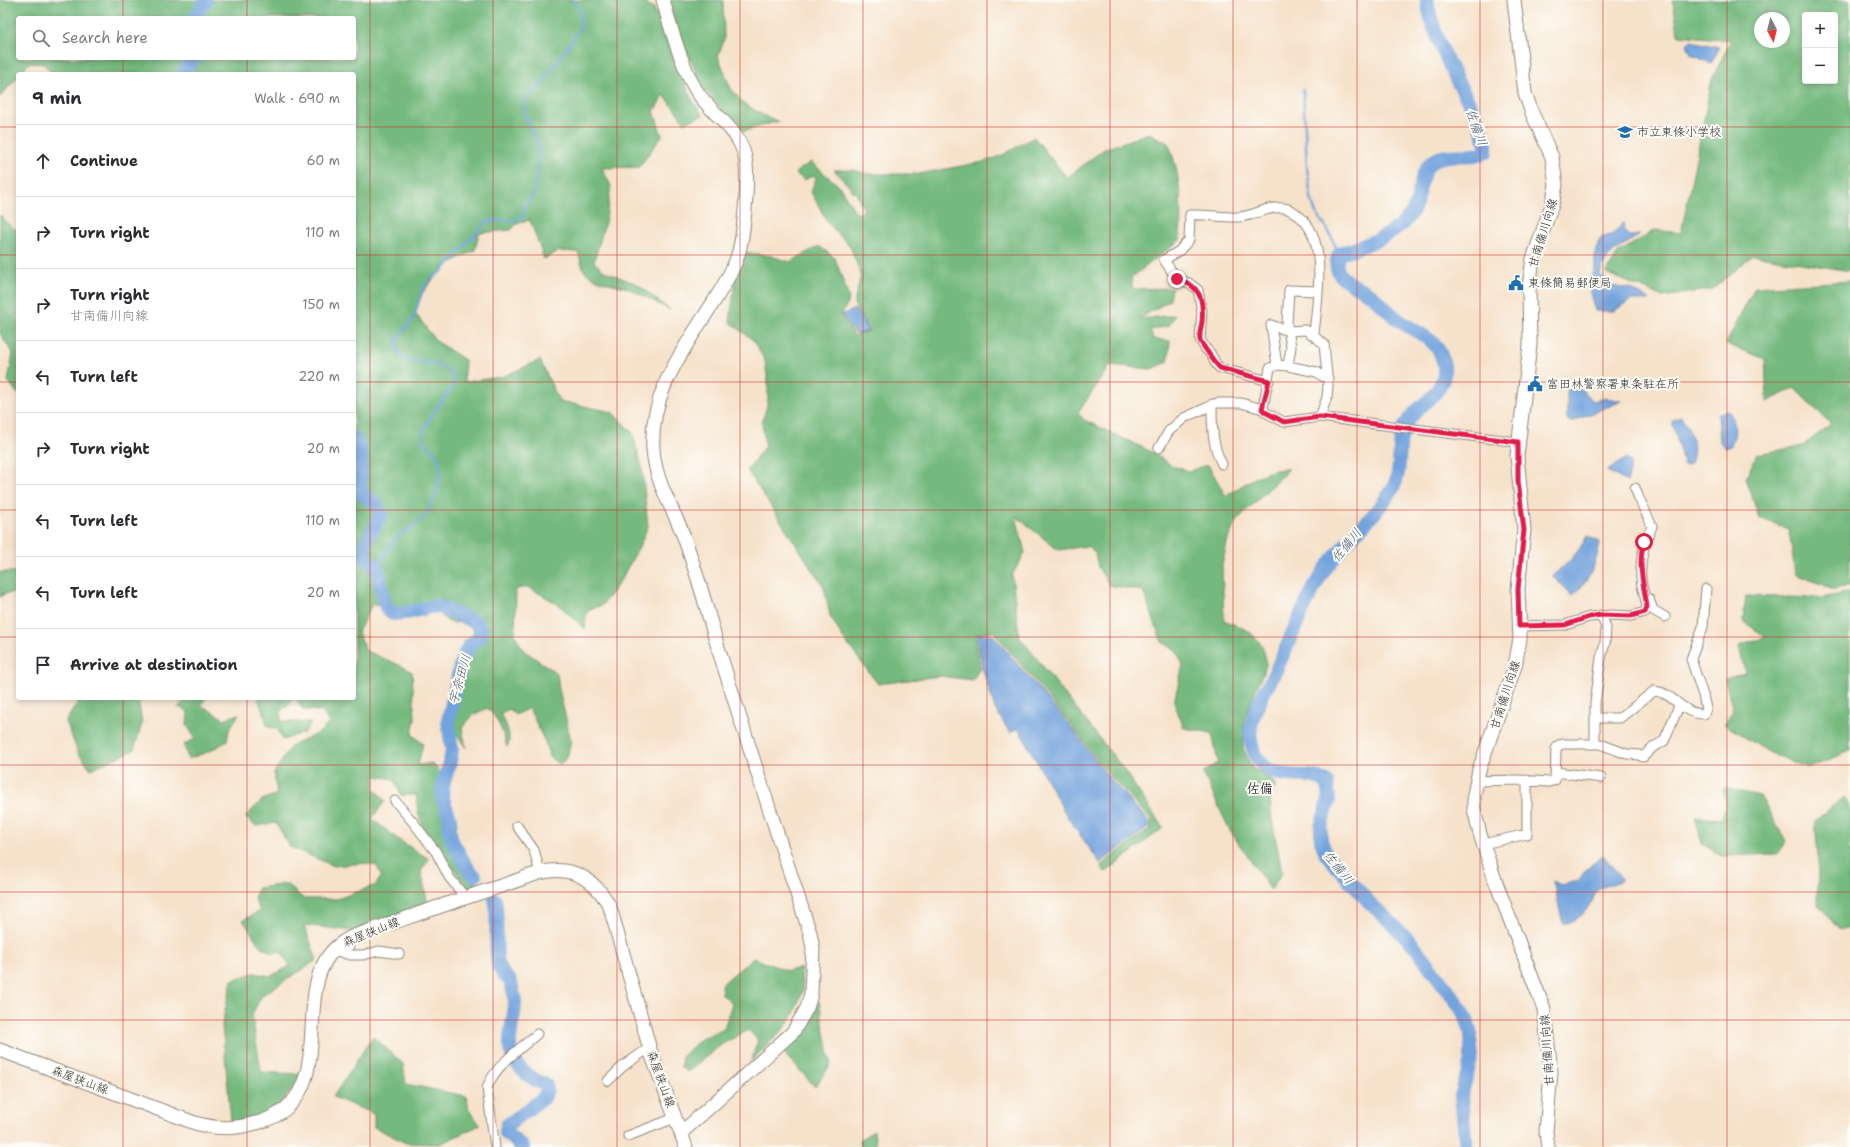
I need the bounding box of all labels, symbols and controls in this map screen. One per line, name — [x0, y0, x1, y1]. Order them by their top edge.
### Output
north arrow — [1754, 12, 1790, 48]
map controls — [1802, 12, 1838, 84]
button: + — [1802, 12, 1838, 48]
search box — [16, 16, 356, 60]
icon: search — [30, 27, 52, 49]
text: Search here — [62, 28, 148, 48]
button: − — [1802, 48, 1838, 84]
text: 9 min — [32, 87, 82, 109]
text: Walk · 690 m — [254, 90, 340, 107]
water label: 佐備川 — [1462, 106, 1491, 148]
school or university icon: 市立東條小学校 — [1616, 123, 1634, 141]
place label: 市立東條小学校 — [1637, 124, 1721, 140]
icon: ahead — [32, 150, 54, 172]
text: Continue — [70, 151, 138, 171]
text: 60 m — [307, 152, 340, 169]
street label: 甘南備川向線 — [1525, 196, 1561, 270]
icon: right — [32, 222, 54, 244]
text: Turn right — [70, 223, 150, 243]
text: 110 m — [305, 224, 340, 241]
route end — [1168, 270, 1186, 288]
public building icon: 東條簡易郵便局 — [1507, 274, 1525, 292]
place label: 東條簡易郵便局 — [1528, 275, 1612, 291]
text: Turn right — [70, 285, 150, 305]
icon: right — [32, 294, 54, 316]
text: 150 m — [302, 296, 340, 313]
text: 甘南備川向線 — [70, 307, 148, 324]
icon: left — [32, 366, 54, 388]
text: Turn left — [70, 367, 138, 387]
text: 220 m — [298, 368, 340, 385]
public building icon: 富田林警察署東条駐在所 — [1526, 375, 1544, 393]
place label: 富田林警察署東条駐在所 — [1547, 376, 1679, 392]
icon: right — [32, 438, 54, 460]
text: Turn right — [70, 439, 150, 459]
text: 20 m — [307, 440, 340, 457]
icon: left — [32, 510, 54, 532]
text: Turn left — [70, 511, 138, 531]
text: 110 m — [305, 512, 340, 529]
water label: 佐備川 — [1328, 525, 1365, 566]
route start — [1635, 533, 1653, 551]
icon: left — [32, 582, 54, 604]
text: Turn left — [70, 583, 138, 603]
text: 20 m — [307, 584, 340, 601]
water label: 宇奈田川 — [444, 652, 475, 706]
icon: arrive — [32, 654, 54, 676]
text: Arrive at destination — [70, 655, 238, 675]
street label: 甘南備川向線 — [1486, 658, 1524, 732]
district label: 佐備 — [1247, 780, 1273, 797]
water label: 佐備川 — [1320, 847, 1357, 888]
street label: 森屋狭山線 — [340, 913, 402, 951]
street label: 甘南備川向線 — [1537, 1014, 1557, 1086]
street label: 森屋狭山線 — [643, 1048, 679, 1110]
street label: 森屋狭山線 — [49, 1062, 111, 1098]

